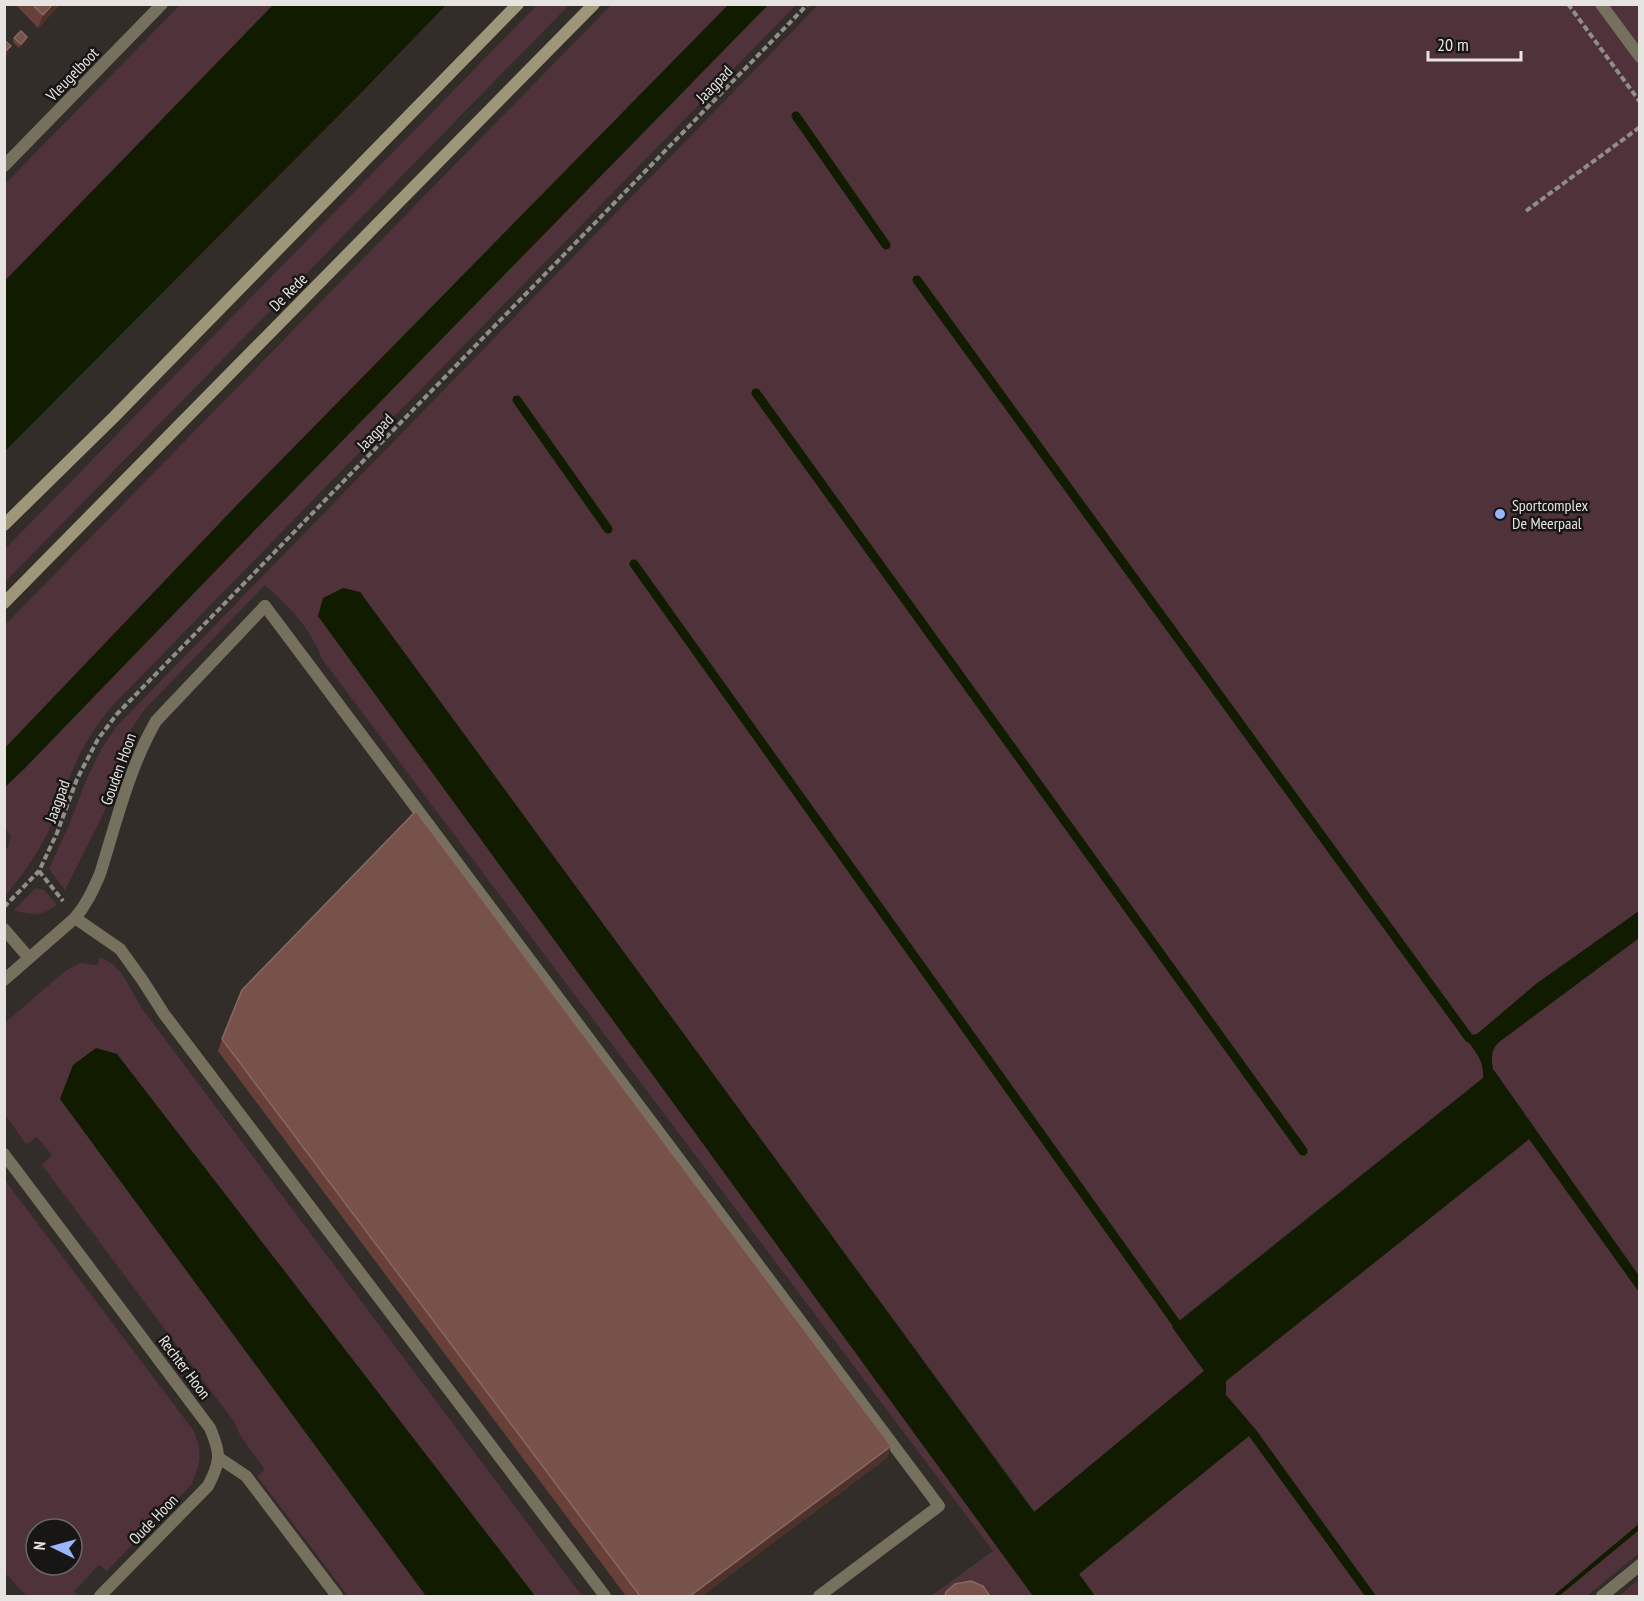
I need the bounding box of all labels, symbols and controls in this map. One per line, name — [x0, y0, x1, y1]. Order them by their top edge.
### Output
scale bar — [1428, 24, 1521, 62]
text: 20 m — [1437, 33, 1469, 56]
street label: Vleugelboot — [41, 42, 103, 106]
street label: Jaagpad — [691, 61, 736, 107]
street label: De Rede — [265, 269, 311, 315]
street label: Jaagpad — [352, 409, 397, 455]
place label: Sportcomplex De Meerpaal — [1512, 495, 1589, 533]
marker: Sportcomplex De Meerpaal — [1493, 507, 1507, 521]
street label: Gouden Hoon — [96, 730, 140, 808]
street label: Jaagpad — [40, 777, 74, 826]
street label: Rechter Hoon — [155, 1331, 215, 1403]
street label: Oude Hoon — [124, 1490, 182, 1548]
north arrow — [24, 1517, 84, 1577]
text: N — [29, 1541, 49, 1551]

